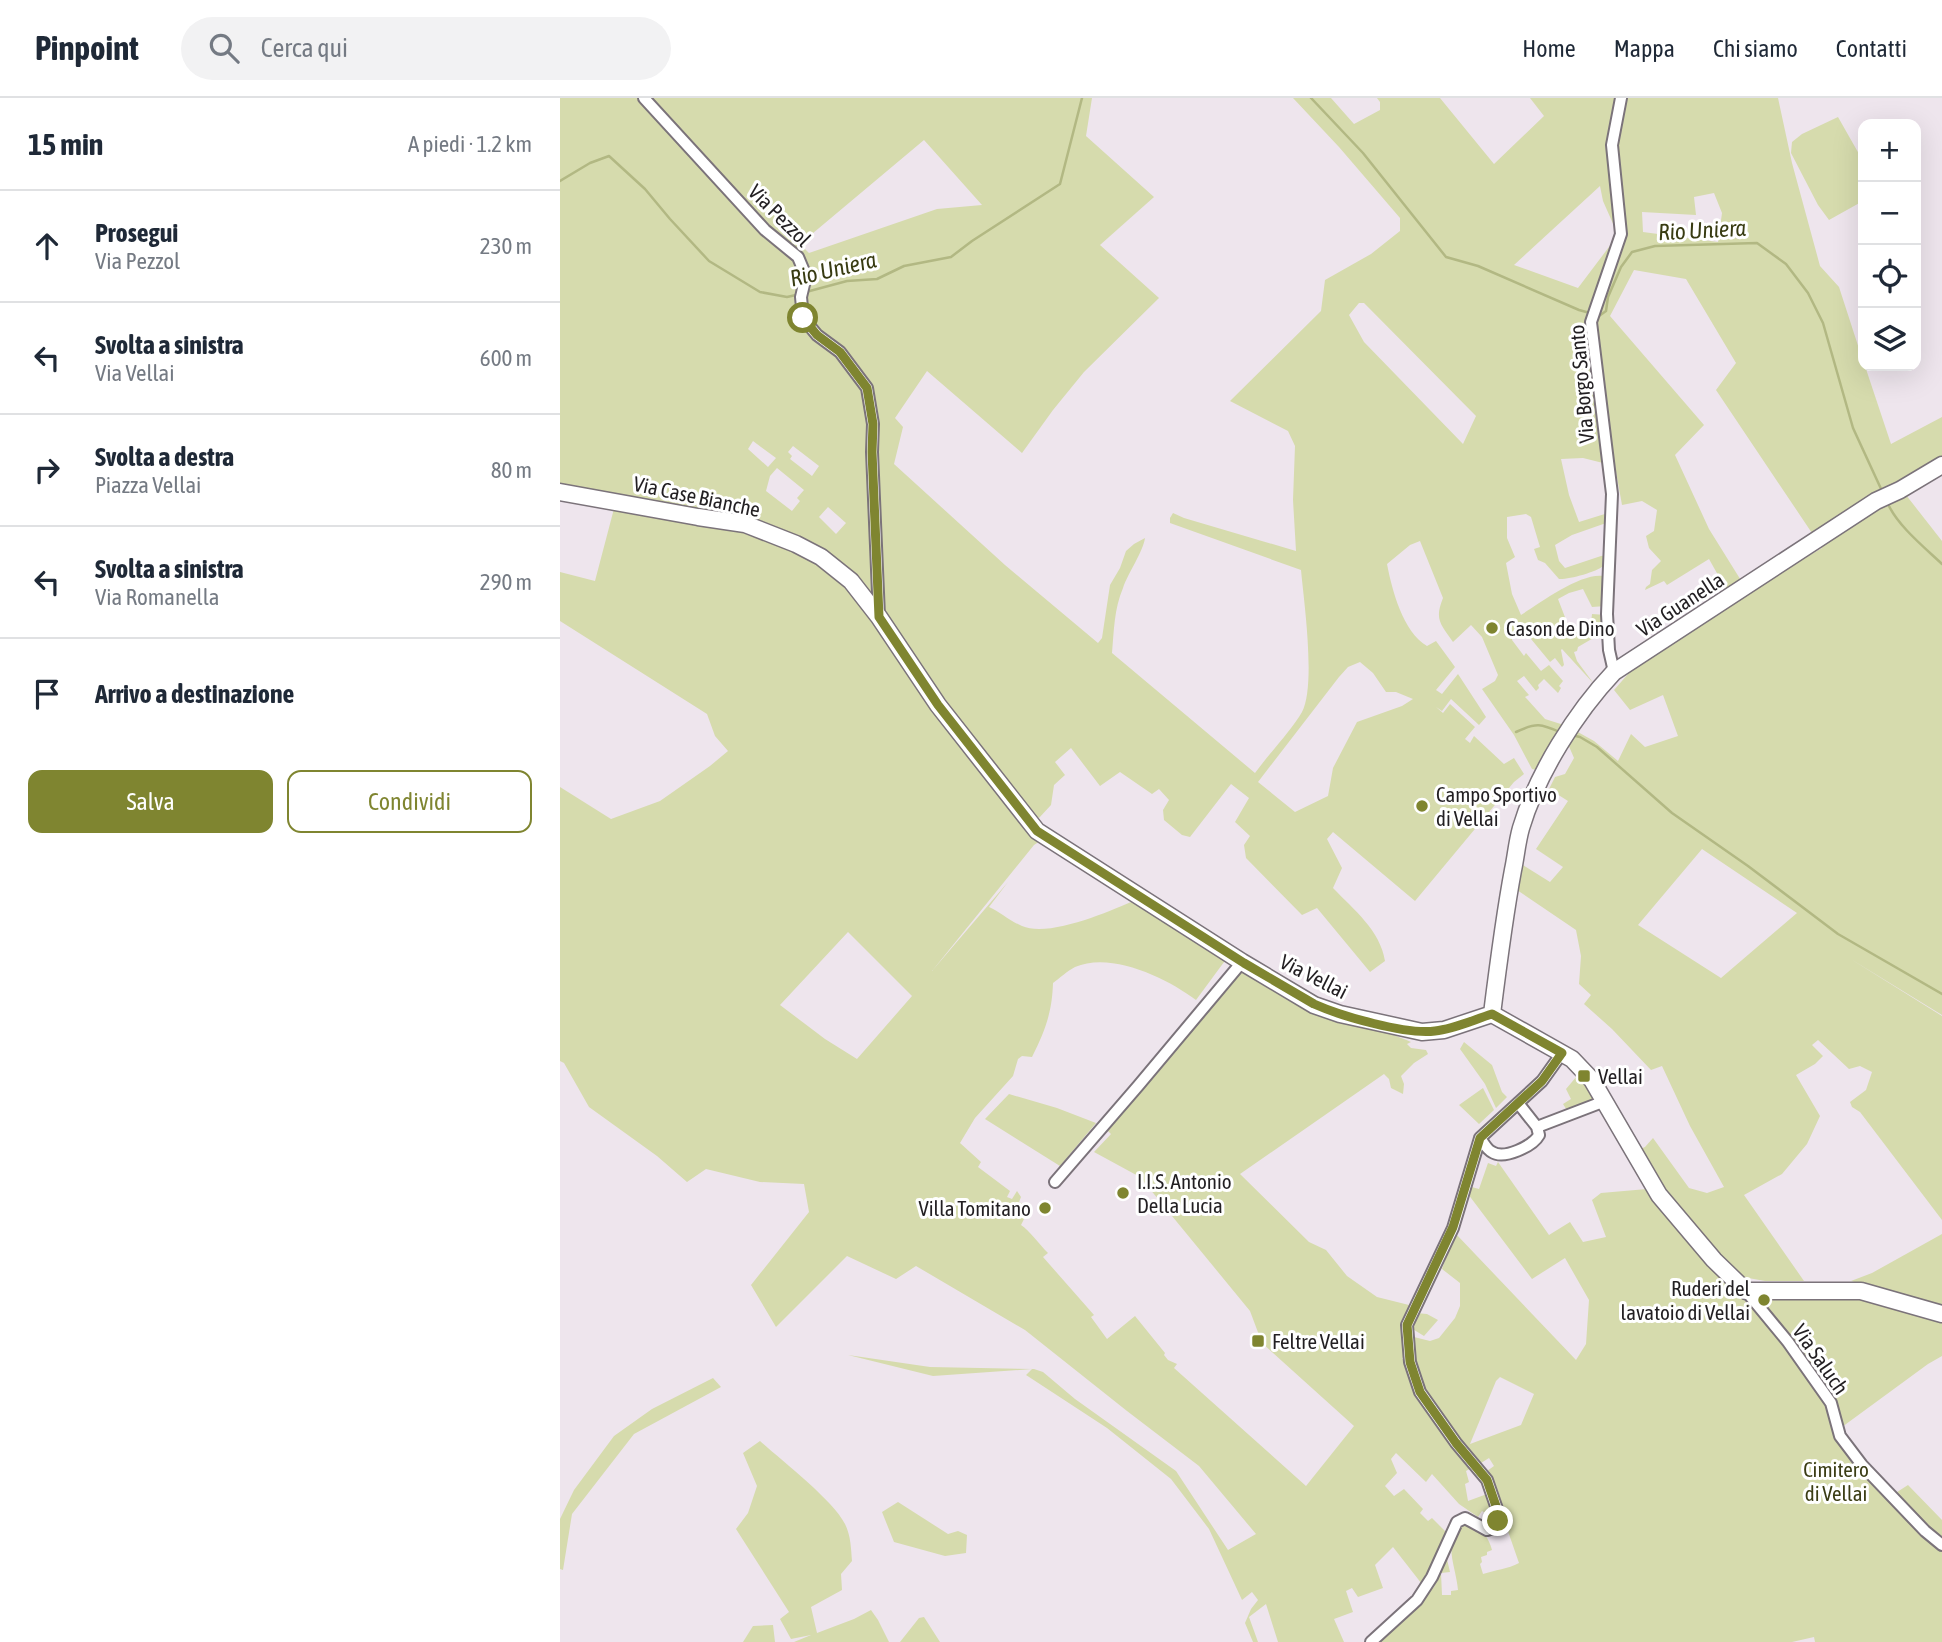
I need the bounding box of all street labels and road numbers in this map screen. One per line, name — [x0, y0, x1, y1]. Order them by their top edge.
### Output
street label: Via Pezzol — [744, 179, 816, 251]
street label: Via Borgo Santo — [1564, 324, 1598, 444]
street label: Via Case Bianche — [631, 471, 763, 521]
street label: Via Guanella — [1632, 567, 1728, 641]
street label: Via Vellai — [1276, 949, 1352, 1003]
street label: Via Saluch — [1788, 1319, 1854, 1399]

